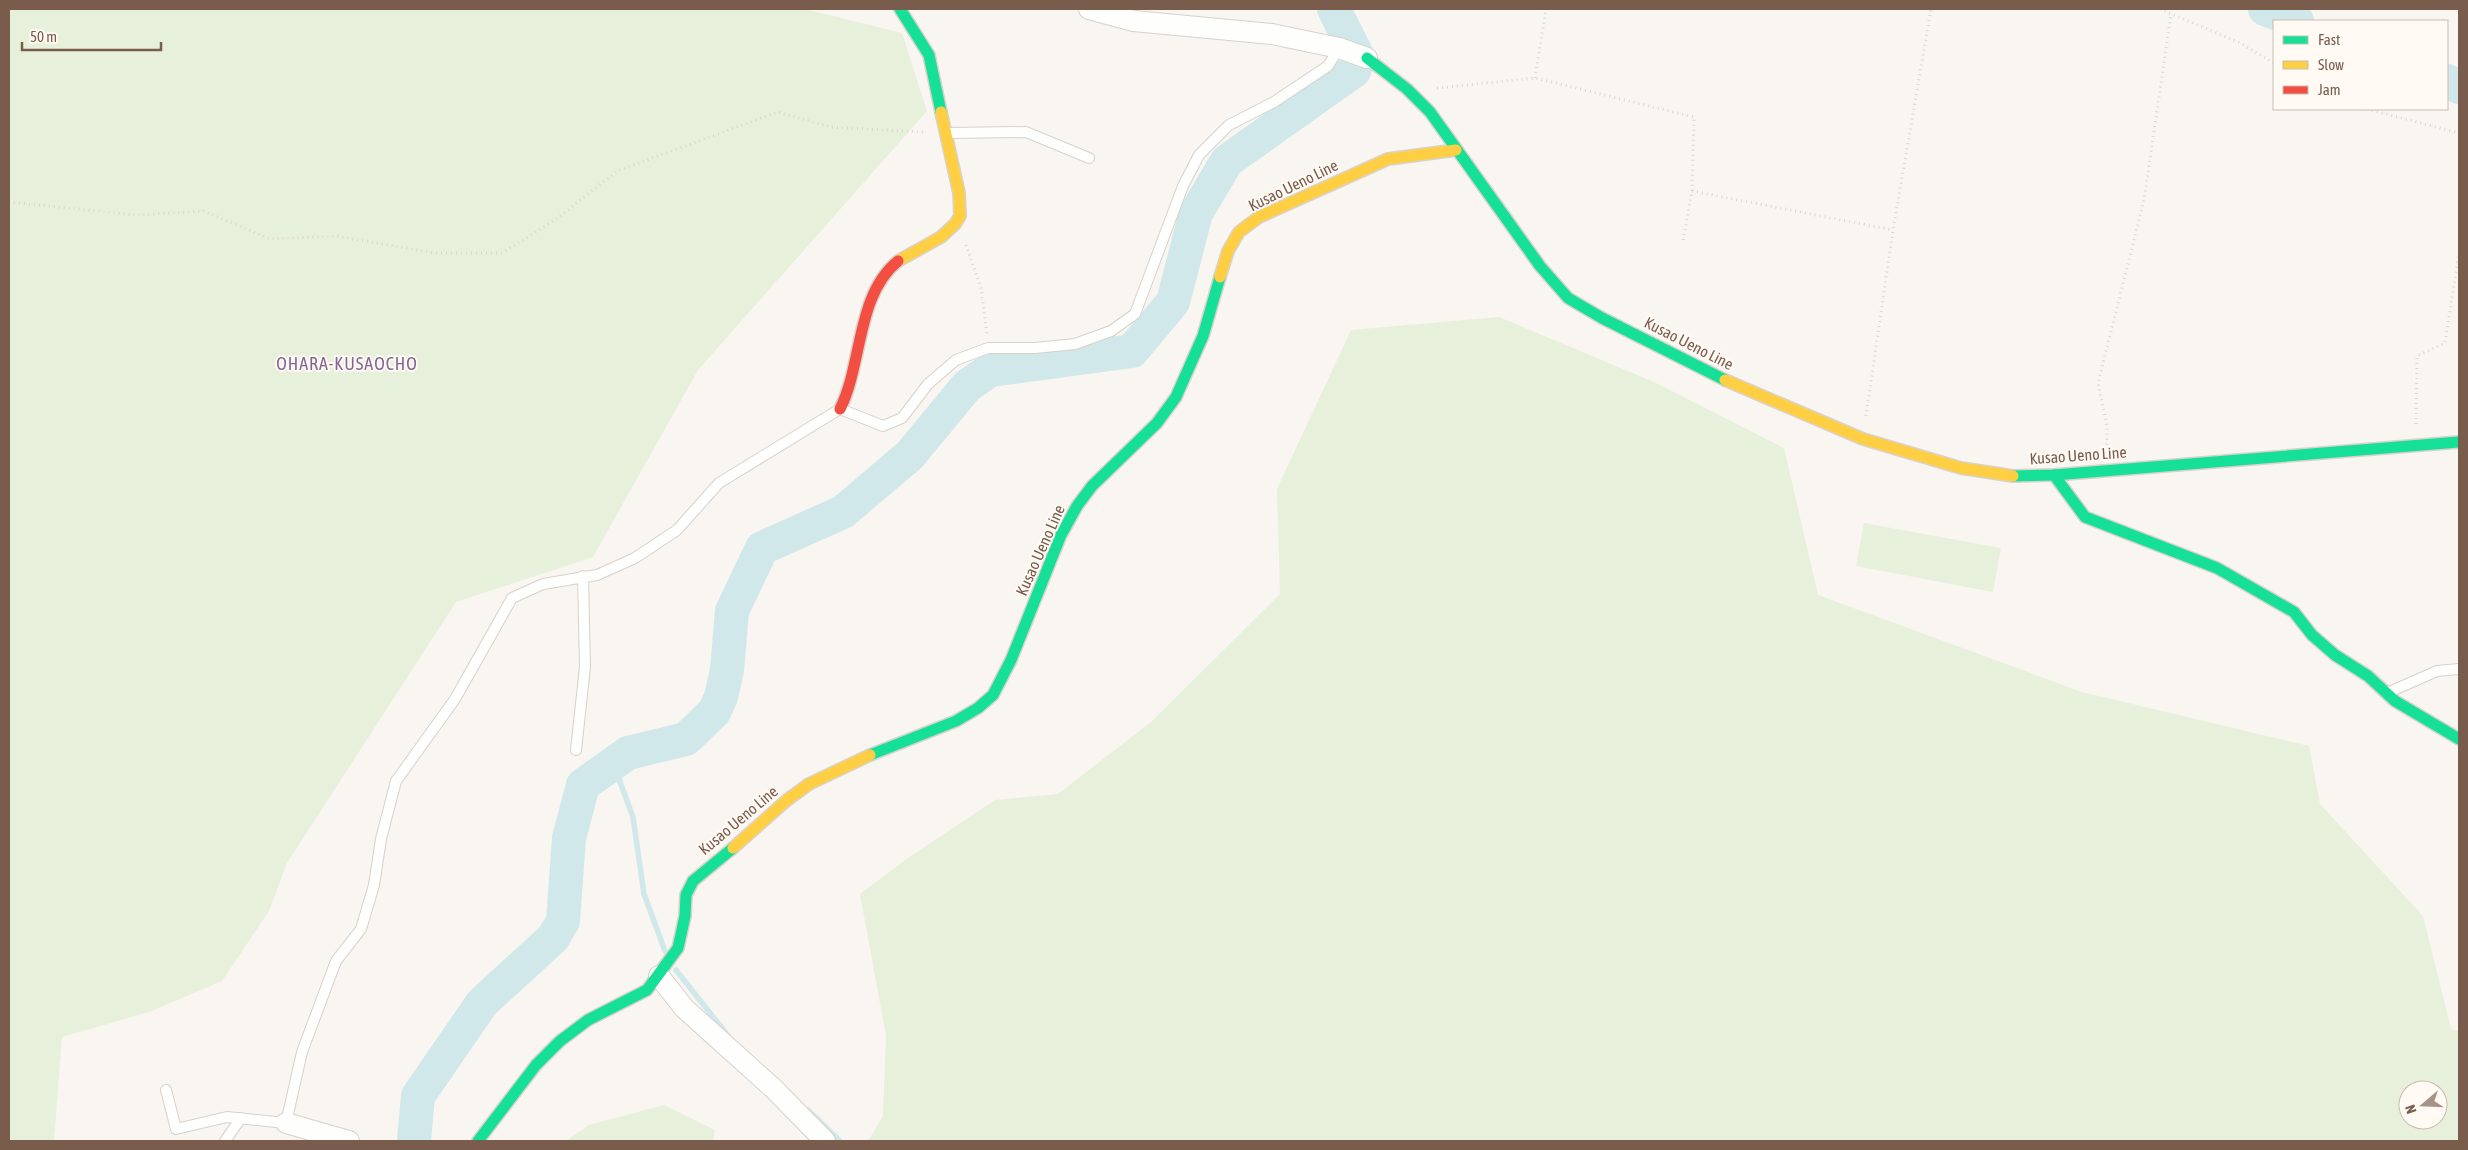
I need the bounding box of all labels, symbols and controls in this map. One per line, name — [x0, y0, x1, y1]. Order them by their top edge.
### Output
scale bar — [22, 20, 161, 52]
legend — [2273, 20, 2448, 110]
text: 50 m — [30, 28, 57, 45]
text: Fast — [2318, 31, 2340, 48]
text: Slow — [2318, 56, 2344, 73]
text: Jam — [2318, 81, 2341, 98]
street label: Kusao Ueno Line — [1245, 156, 1341, 214]
street label: Kusao Ueno Line — [1642, 313, 1736, 373]
district label: OHARA-KUSAOCHO — [276, 353, 418, 374]
street label: Kusao Ueno Line — [2029, 443, 2127, 467]
street label: Kusao Ueno Line — [1012, 502, 1068, 598]
street label: Kusao Ueno Line — [695, 782, 781, 858]
north arrow — [2398, 1080, 2448, 1130]
text: N — [2402, 1103, 2420, 1116]

